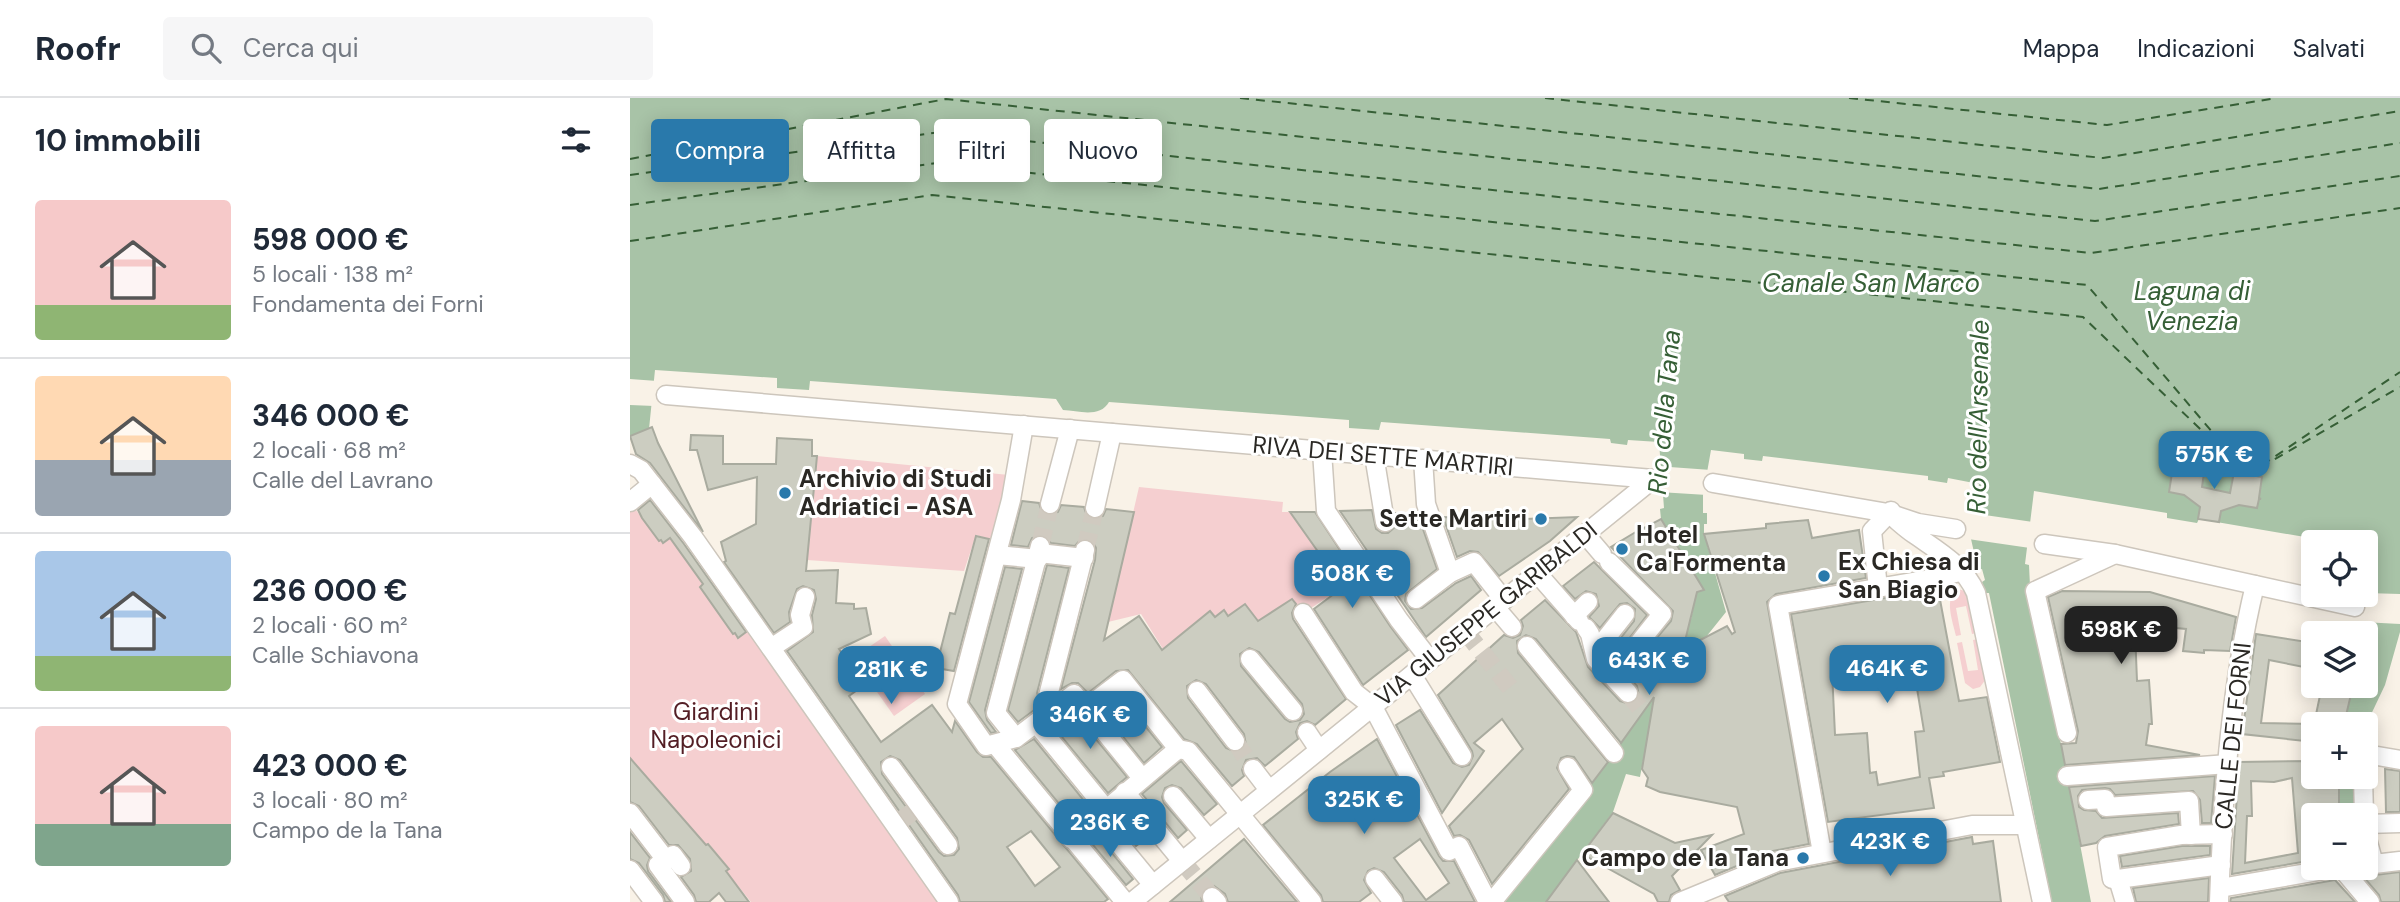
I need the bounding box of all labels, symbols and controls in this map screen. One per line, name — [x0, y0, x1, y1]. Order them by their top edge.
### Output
search box — [163, 17, 653, 80]
text: Roofr — [35, 27, 121, 70]
icon: search — [187, 29, 225, 67]
text: Cerca qui — [243, 31, 359, 65]
text: Mappa — [2023, 33, 2099, 64]
text: Indicazioni — [2137, 33, 2255, 64]
text: Salvati — [2293, 33, 2365, 64]
chip: Compra — [651, 119, 789, 182]
chip: Affitta — [803, 119, 920, 182]
chip: Filtri — [934, 119, 1030, 182]
chip: Nuovo — [1044, 119, 1162, 182]
text: 10 immobili — [35, 121, 201, 160]
icon: filters — [557, 121, 595, 159]
text: 598 000 € — [252, 220, 409, 259]
icon: home — [91, 228, 175, 312]
text: 5 locali · 138 m² — [252, 259, 413, 289]
water label: Canale San Marco — [1762, 266, 1980, 300]
water label: Laguna di Venezia — [2134, 274, 2251, 338]
text: Fondamenta dei Forni — [252, 289, 484, 319]
water label: Rio dell'Arsenale — [1959, 319, 1997, 515]
water label: Rio della Tana — [1640, 328, 1688, 496]
text: 346 000 € — [252, 396, 410, 435]
icon: home — [91, 404, 175, 488]
street label: RIVA DEI SETTE MARTIRI — [1251, 429, 1515, 482]
pin: 575K € — [2157, 432, 2271, 491]
text: 2 locali · 68 m² — [252, 435, 406, 465]
text: 575K € — [2175, 439, 2253, 469]
place label: Archivio di Studi Adriatici - ASA — [799, 463, 992, 522]
text: Calle del Lavrano — [252, 465, 433, 495]
marker: Archivio di Studi Adriatici - ASA — [777, 485, 793, 501]
place label: Sette Martiri — [1379, 503, 1527, 534]
marker: Sette Martiri — [1533, 511, 1549, 527]
street label: VIA GIUSEPPE GARIBALDI — [1368, 514, 1603, 713]
place label: Hotel Ca'Formenta — [1636, 519, 1786, 578]
map controls — [2301, 530, 2378, 880]
button: locate — [2301, 530, 2378, 607]
marker: Hotel Ca'Formenta — [1614, 541, 1630, 557]
place label: Ex Chiesa di San Biagio — [1838, 546, 1980, 605]
pin: 508K € — [1295, 550, 1409, 610]
text: 508K € — [1310, 558, 1394, 588]
marker: Ex Chiesa di San Biagio — [1816, 568, 1832, 584]
text: 236 000 € — [252, 571, 408, 610]
icon: home — [91, 579, 175, 663]
pin: 598K € — [2064, 606, 2178, 666]
text: 2 locali · 60 m² — [252, 610, 408, 640]
text: 598K € — [2080, 614, 2162, 644]
button: layers — [2301, 621, 2378, 698]
pin: 643K € — [1592, 638, 1706, 697]
text: Calle Schiavona — [252, 640, 419, 670]
street label: CALLE DEI FORNI — [2207, 641, 2258, 831]
text: 643K € — [1608, 645, 1690, 675]
pin: 281K € — [834, 646, 948, 706]
pin: 464K € — [1830, 646, 1944, 705]
text: 464K € — [1845, 653, 1929, 683]
text: 281K € — [854, 654, 928, 684]
pin: 346K € — [1033, 692, 1147, 751]
park label: Giardini Napoleonici — [650, 696, 782, 755]
text: 346K € — [1049, 699, 1131, 729]
button: + — [2301, 712, 2378, 789]
text: 423 000 € — [252, 746, 408, 785]
icon: home — [91, 754, 175, 838]
pin: 325K € — [1307, 776, 1421, 836]
text: 325K € — [1324, 784, 1404, 814]
text: 3 locali · 80 m² — [252, 785, 408, 815]
pin: 236K € — [1053, 800, 1167, 859]
button: − — [2301, 803, 2378, 880]
text: 236K € — [1070, 807, 1150, 837]
text: Campo de la Tana — [252, 815, 442, 845]
pin: 423K € — [1833, 818, 1947, 878]
text: 423K € — [1850, 826, 1930, 856]
place label: Campo de la Tana — [1582, 842, 1789, 873]
marker: Campo de la Tana — [1795, 850, 1811, 866]

